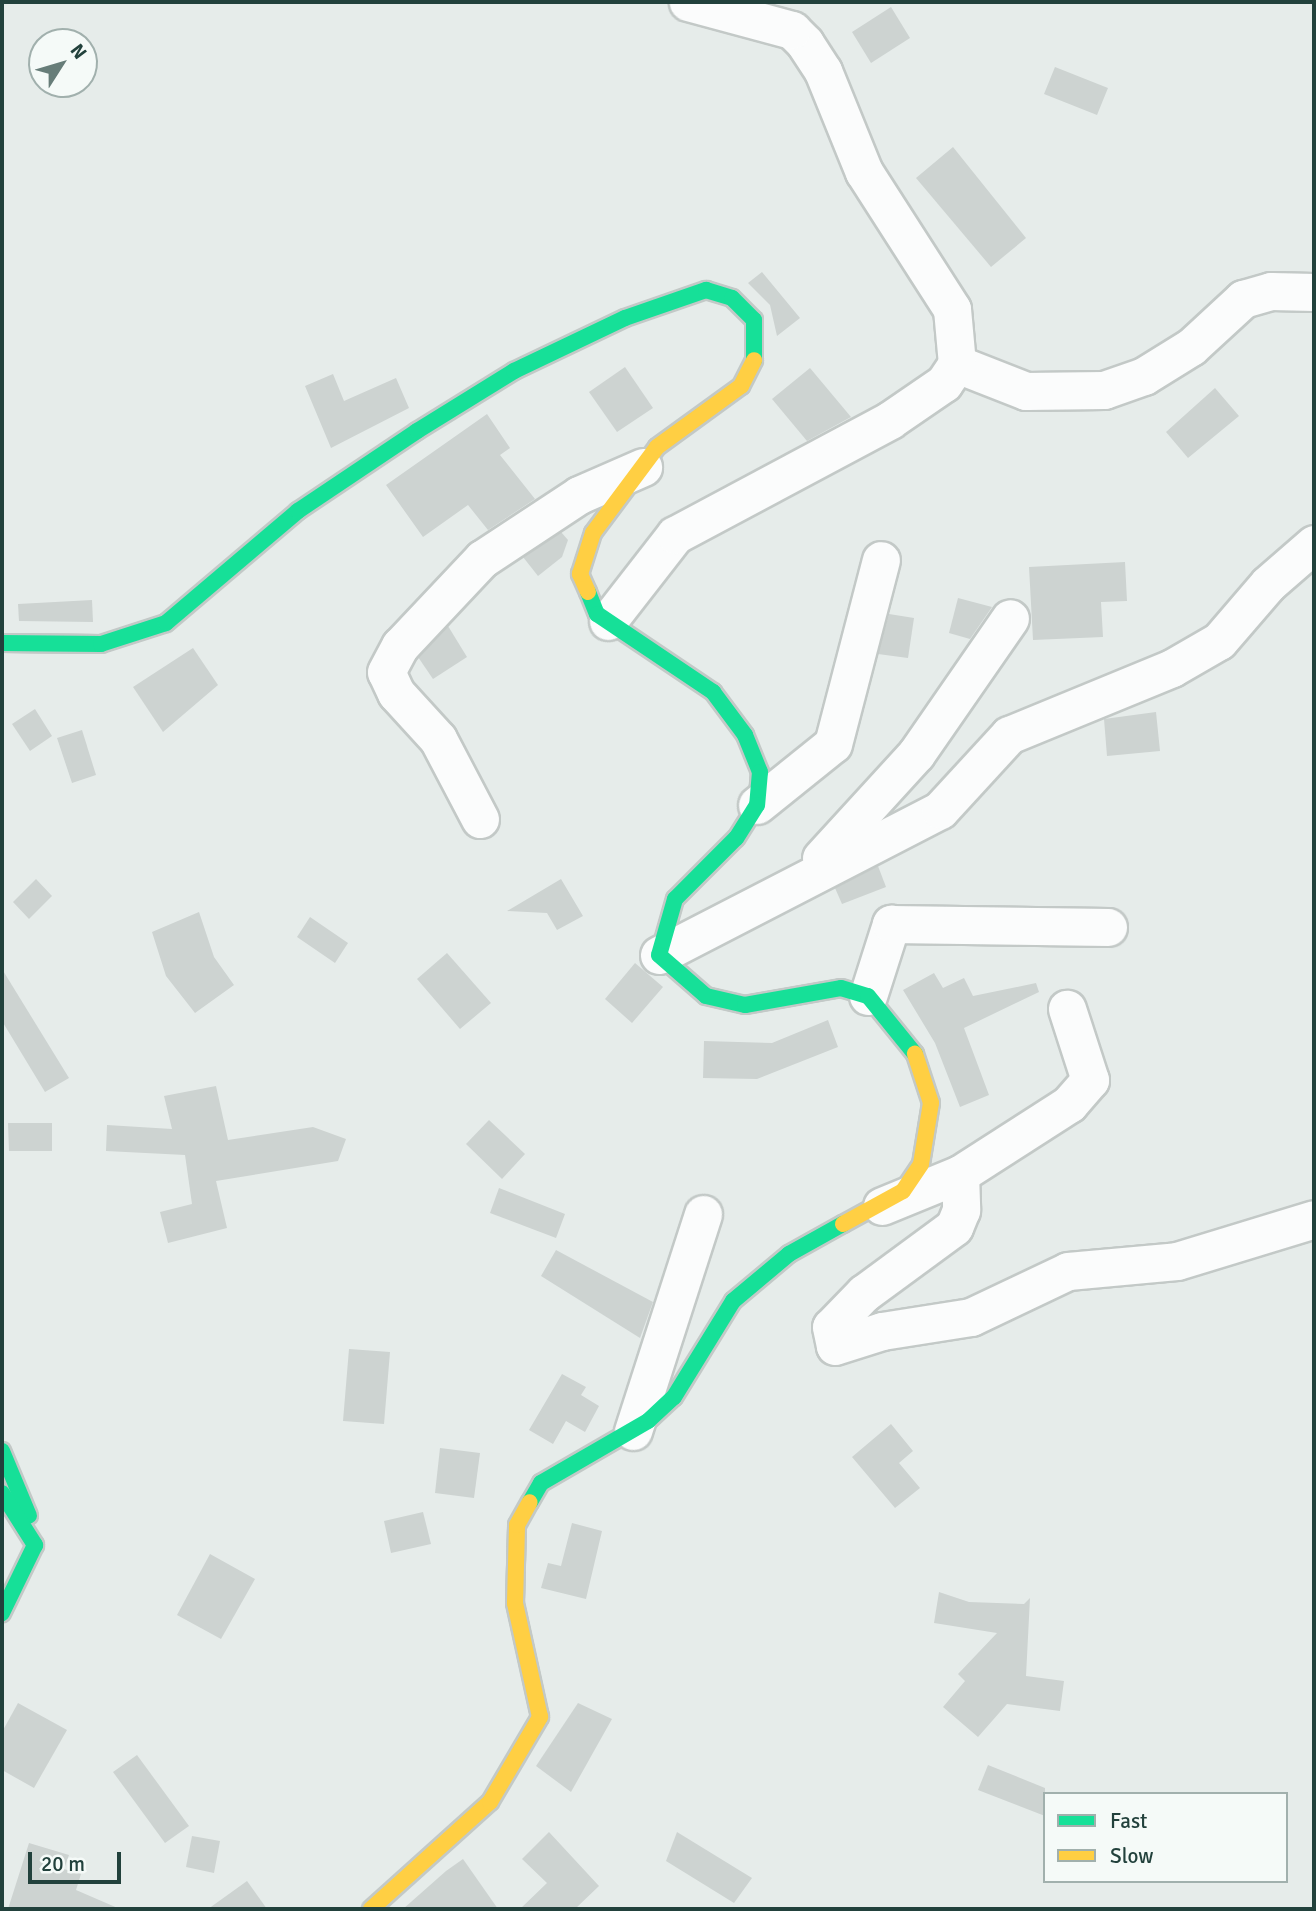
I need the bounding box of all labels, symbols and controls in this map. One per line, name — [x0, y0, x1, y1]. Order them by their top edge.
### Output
north arrow — [28, 28, 98, 98]
text: N — [65, 39, 92, 64]
legend — [1043, 1792, 1288, 1883]
text: Fast — [1110, 1808, 1147, 1834]
scale bar — [32, 1838, 124, 1882]
text: Slow — [1110, 1843, 1154, 1869]
text: 20 m — [41, 1851, 85, 1877]

